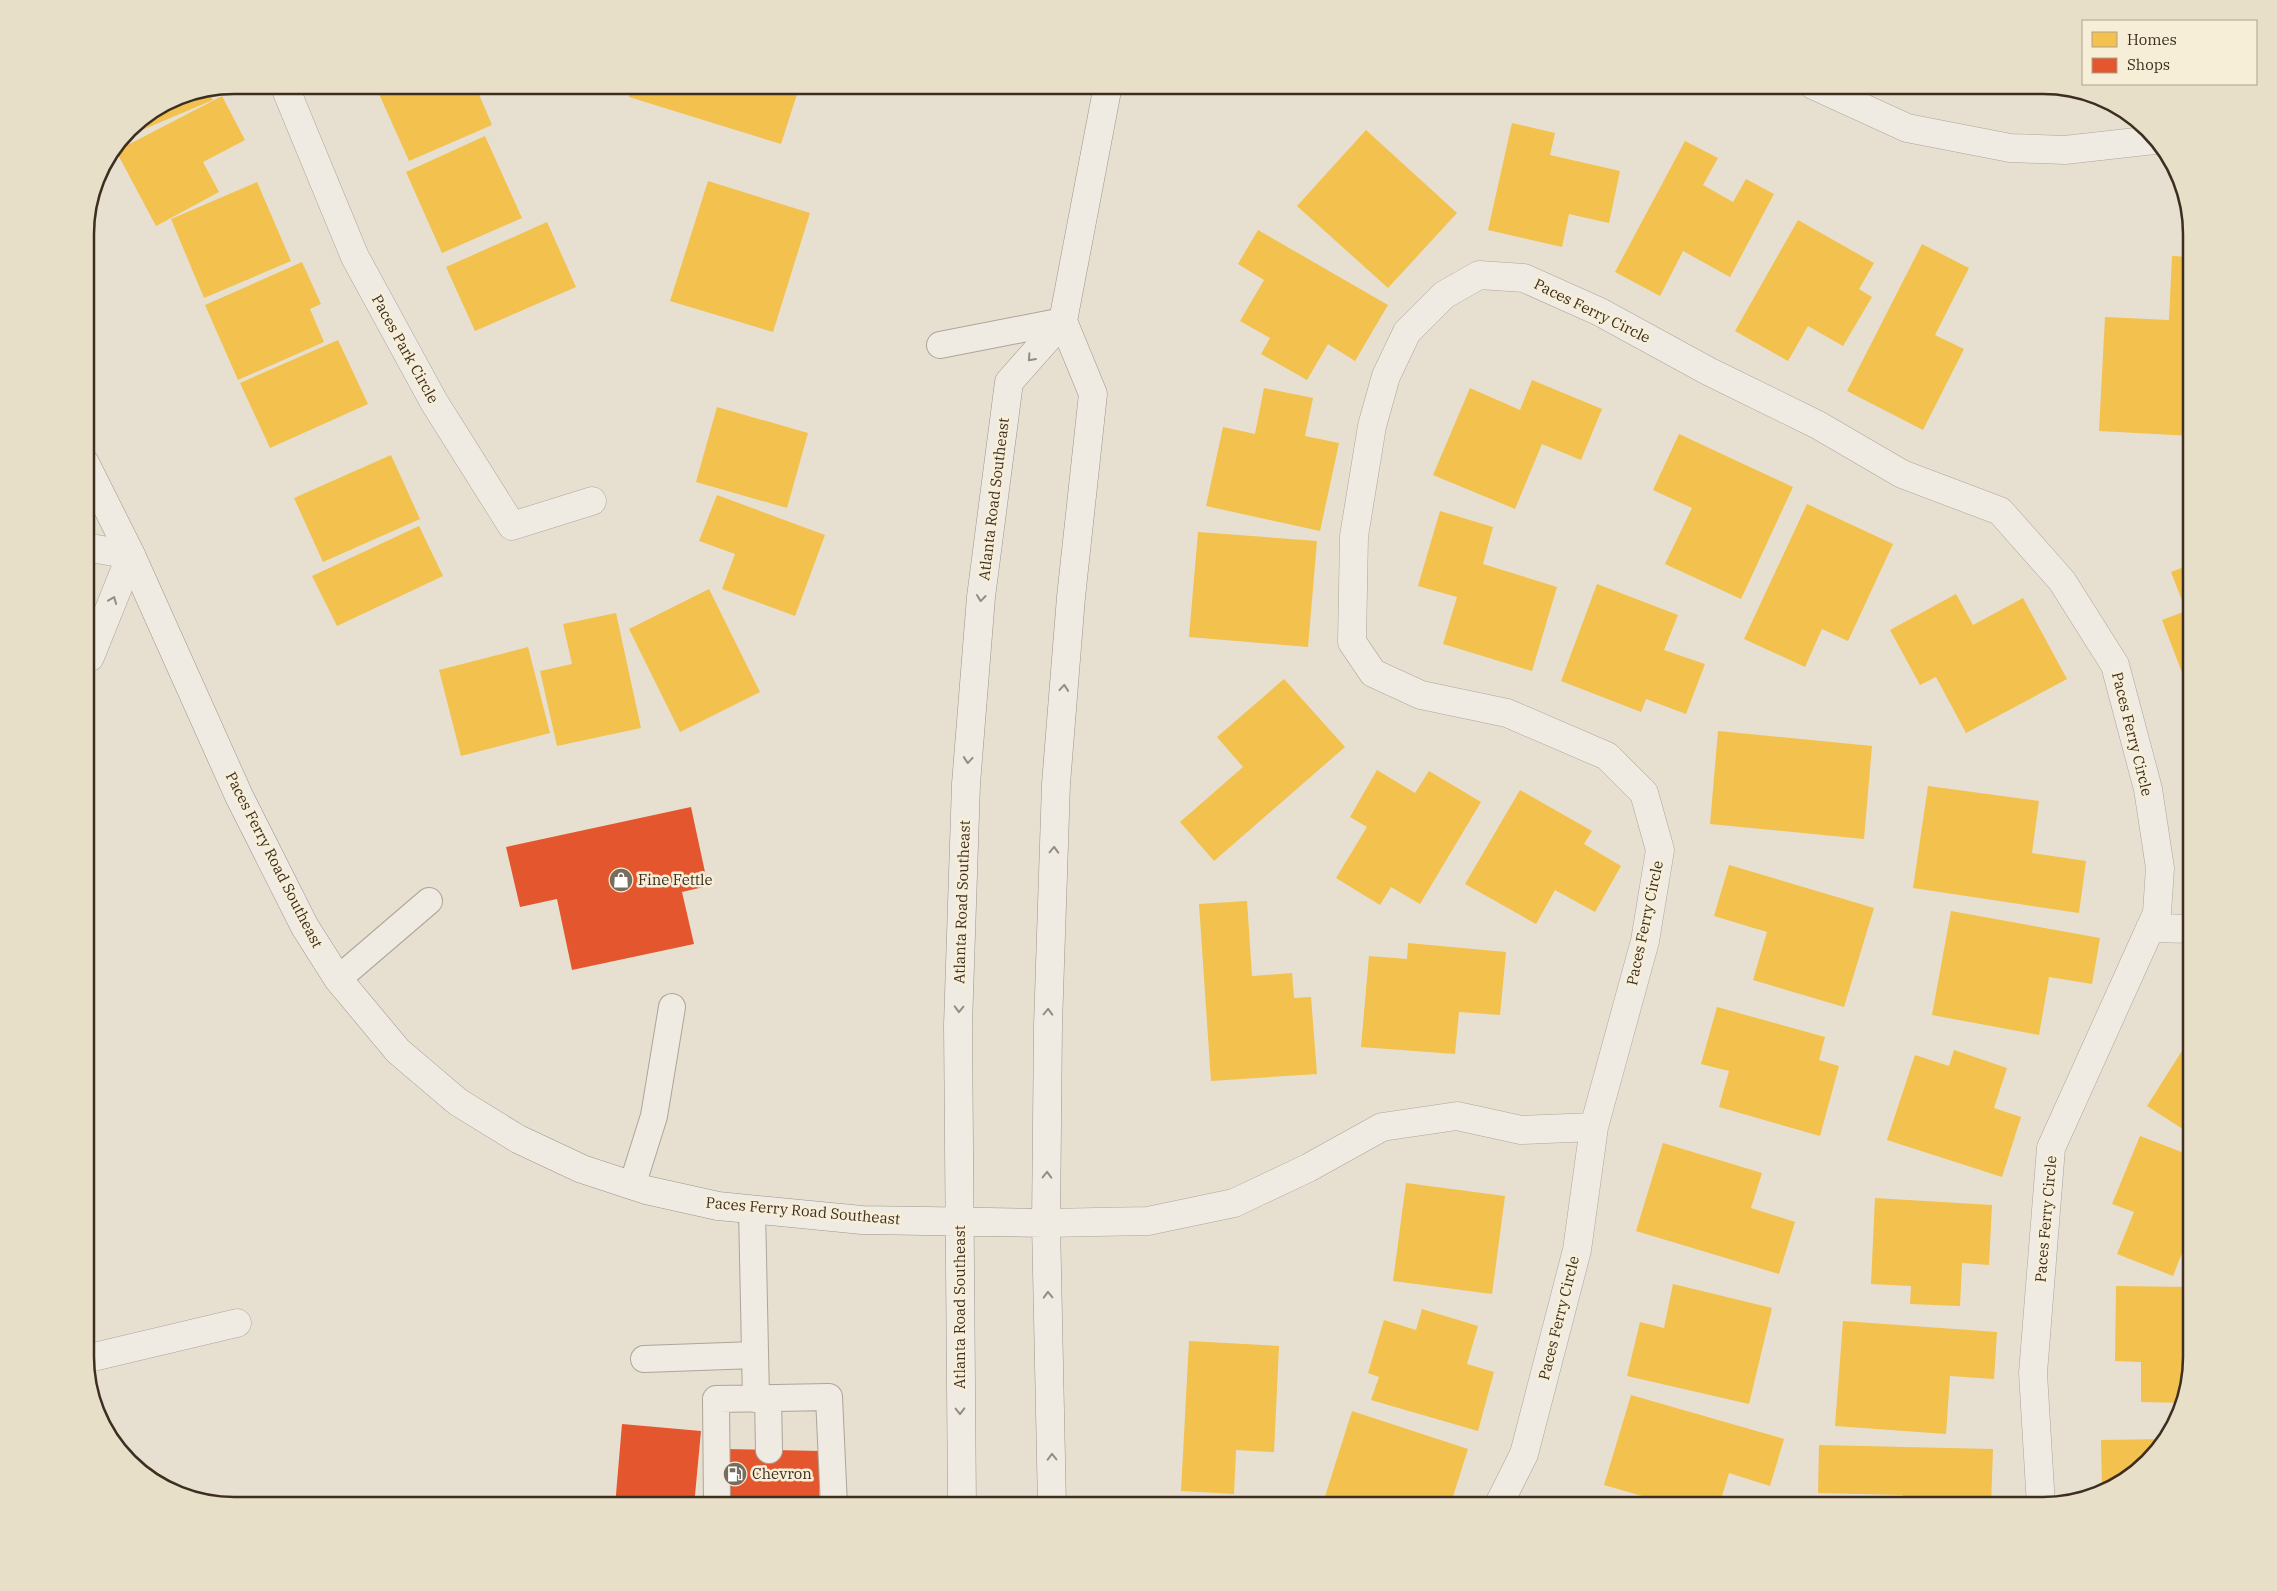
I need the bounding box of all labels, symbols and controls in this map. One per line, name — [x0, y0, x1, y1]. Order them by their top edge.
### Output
legend — [2082, 20, 2257, 85]
text: Homes — [2127, 30, 2177, 49]
text: Shops — [2127, 55, 2170, 74]
street label: Paces Ferry Circle — [1531, 274, 1654, 347]
street label: Paces Park Circle — [368, 291, 443, 406]
one-way arrow — [1028, 352, 1037, 361]
street label: Atlanta Road Southeast — [974, 416, 1013, 581]
one-way arrow — [976, 594, 987, 602]
one-way arrow — [107, 597, 117, 605]
street label: Paces Ferry Circle — [2108, 670, 2157, 798]
one-way arrow — [1058, 683, 1069, 691]
one-way arrow — [963, 756, 974, 764]
street label: Paces Ferry Road Southeast — [222, 768, 327, 951]
street label: Atlanta Road Southeast — [949, 820, 974, 984]
one-way arrow — [1048, 846, 1059, 854]
street label: Paces Ferry Circle — [1622, 859, 1667, 987]
shop icon: Fine Fettle — [608, 867, 634, 893]
place label: Fine Fettle — [638, 870, 713, 889]
one-way arrow — [953, 1006, 964, 1014]
one-way arrow — [1043, 1008, 1054, 1016]
street label: Paces Ferry Circle — [2030, 1155, 2061, 1283]
one-way arrow — [1041, 1170, 1052, 1178]
street label: Paces Ferry Road Southeast — [705, 1193, 901, 1228]
street label: Atlanta Road Southeast — [950, 1225, 969, 1389]
street label: Paces Ferry Circle — [1534, 1254, 1583, 1382]
one-way arrow — [1043, 1291, 1053, 1298]
one-way arrow — [955, 1407, 966, 1415]
one-way arrow — [1046, 1453, 1057, 1461]
fuel station icon: Chevron — [722, 1461, 748, 1487]
place label: Chevron — [752, 1464, 812, 1483]

